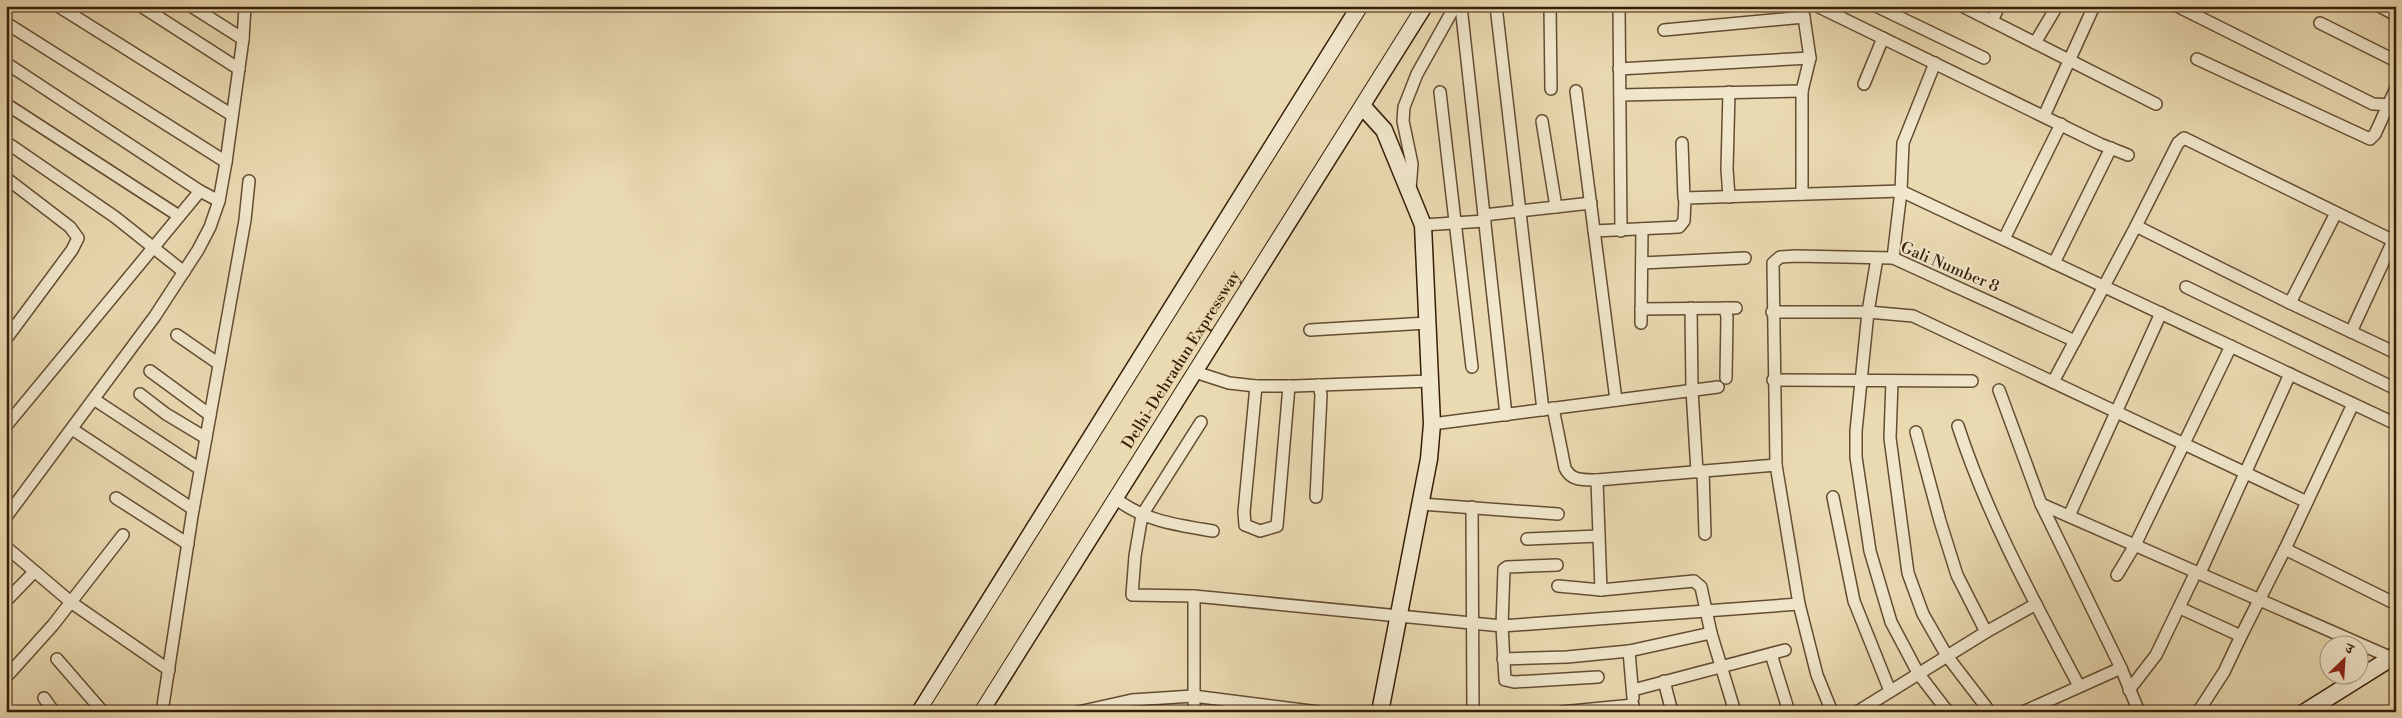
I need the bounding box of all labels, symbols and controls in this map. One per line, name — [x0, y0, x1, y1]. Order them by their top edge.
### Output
street label: Gali Number 8 — [1898, 237, 2003, 297]
street label: Delhi-Dehradun Expressway — [1118, 266, 1245, 453]
north arrow — [2320, 636, 2370, 686]
text: उ — [2341, 639, 2357, 659]

